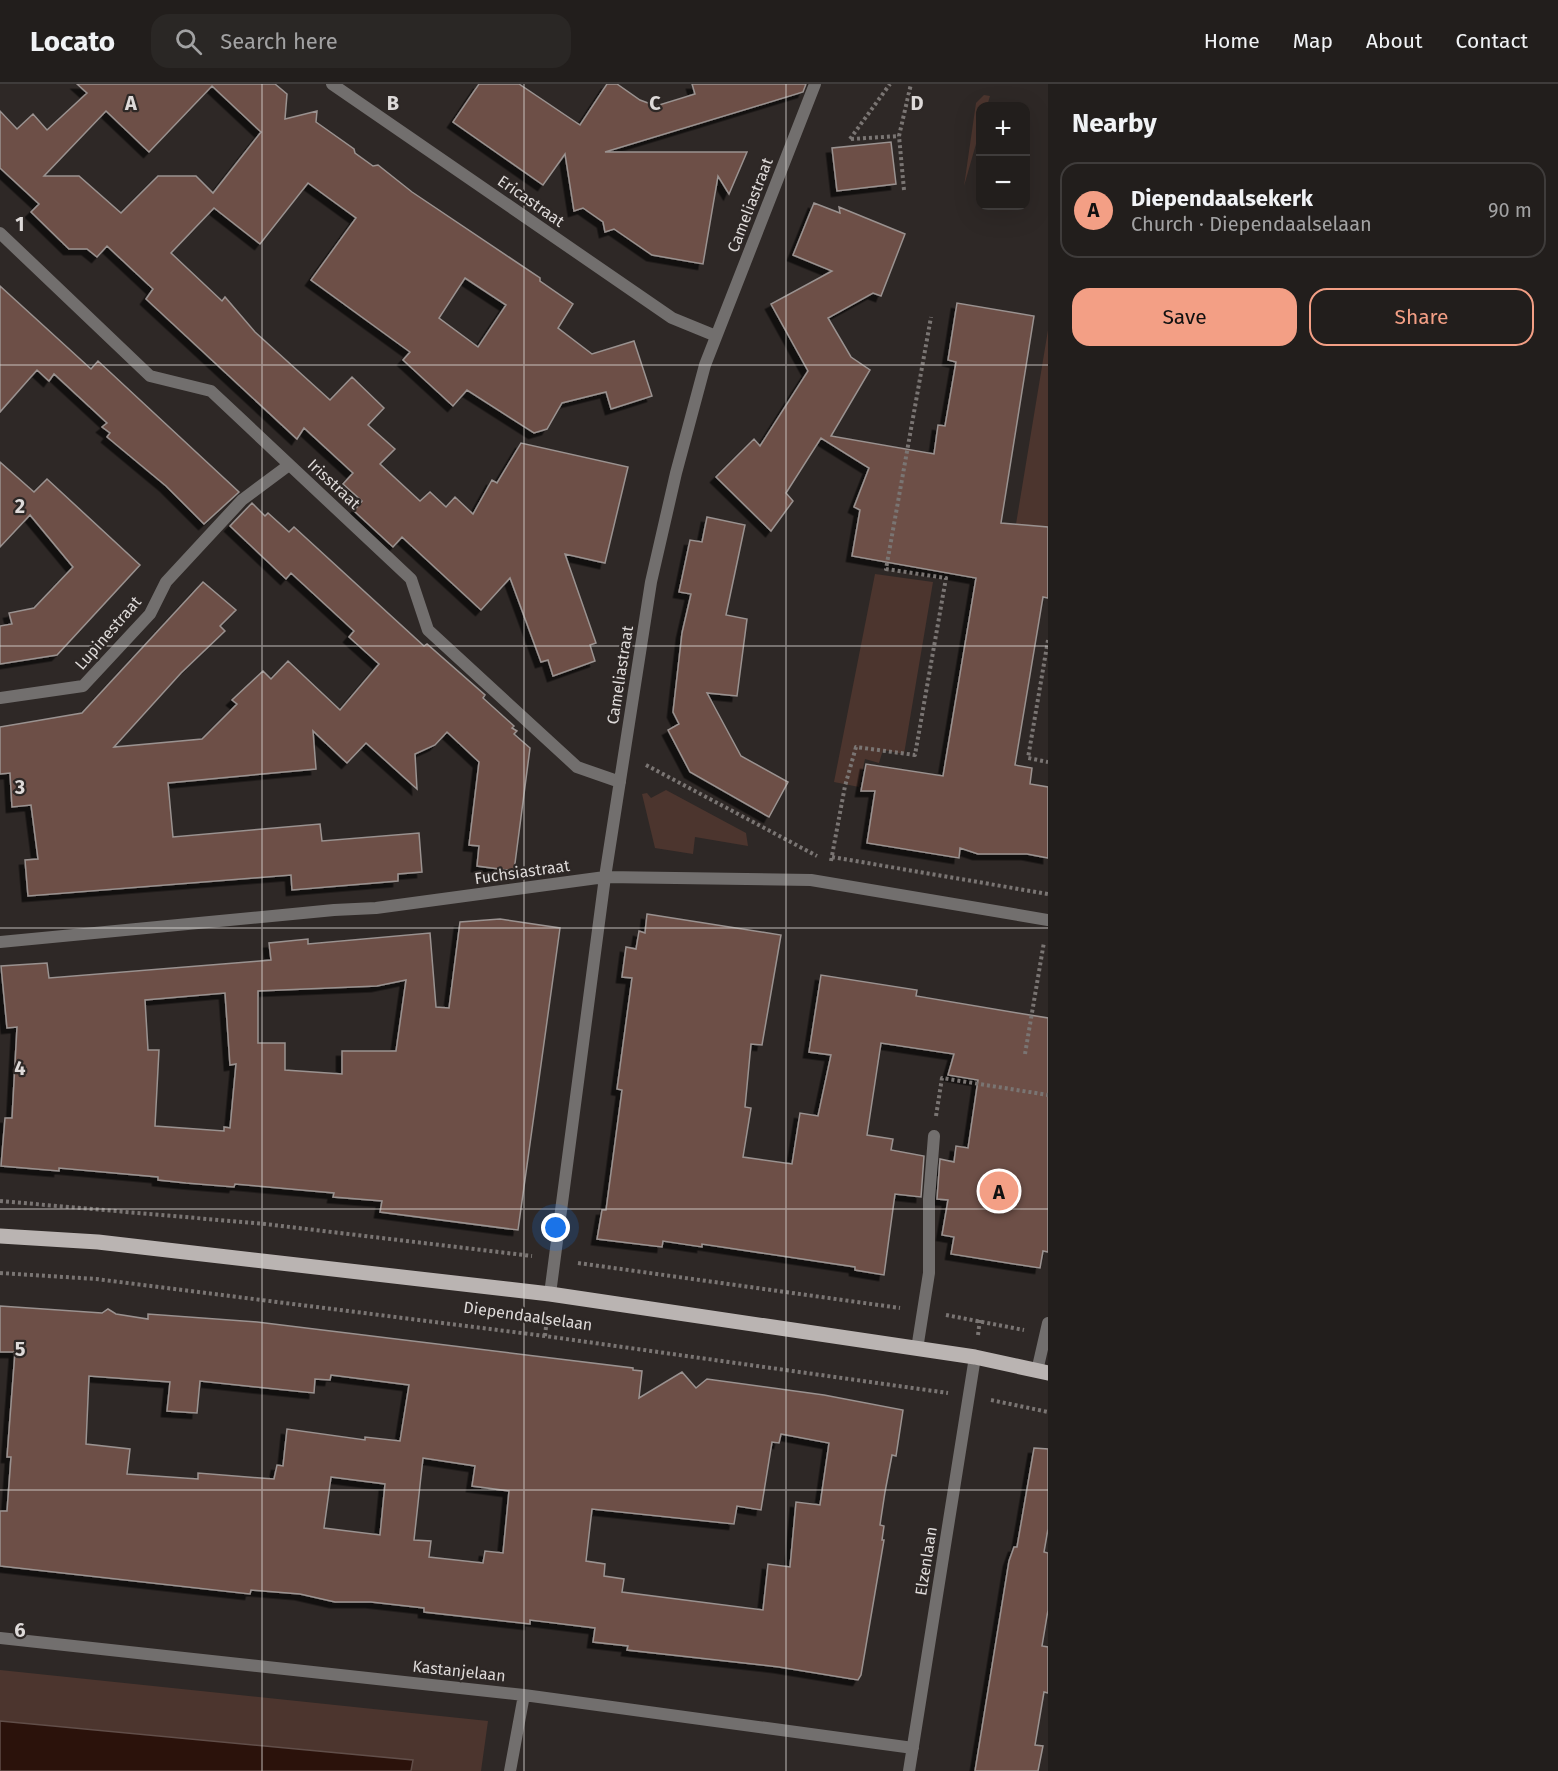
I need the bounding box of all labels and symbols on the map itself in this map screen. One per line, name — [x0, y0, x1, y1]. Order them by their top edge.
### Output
text: A — [124, 91, 138, 115]
text: B — [387, 91, 399, 115]
text: C — [649, 91, 661, 115]
text: D — [910, 91, 924, 115]
street label: Cameliastraat — [723, 155, 777, 255]
street label: Ericastraat — [494, 171, 568, 231]
text: 1 — [15, 212, 25, 236]
street label: Irisstraat — [304, 455, 364, 513]
text: 2 — [15, 494, 25, 518]
street label: Lupinestraat — [71, 592, 145, 674]
street label: Cameliastraat — [603, 624, 637, 726]
text: 3 — [14, 775, 25, 799]
street label: Fuchsiastraat — [473, 856, 571, 888]
text: 4 — [14, 1056, 26, 1080]
pin: A — [980, 1168, 1018, 1214]
your location — [541, 1213, 570, 1242]
street label: Diependaalselaan — [462, 1298, 594, 1334]
text: 5 — [15, 1337, 26, 1361]
street label: Elzenlaan — [911, 1525, 941, 1597]
text: 6 — [14, 1618, 26, 1642]
street label: Kastanjelaan — [411, 1657, 507, 1685]

